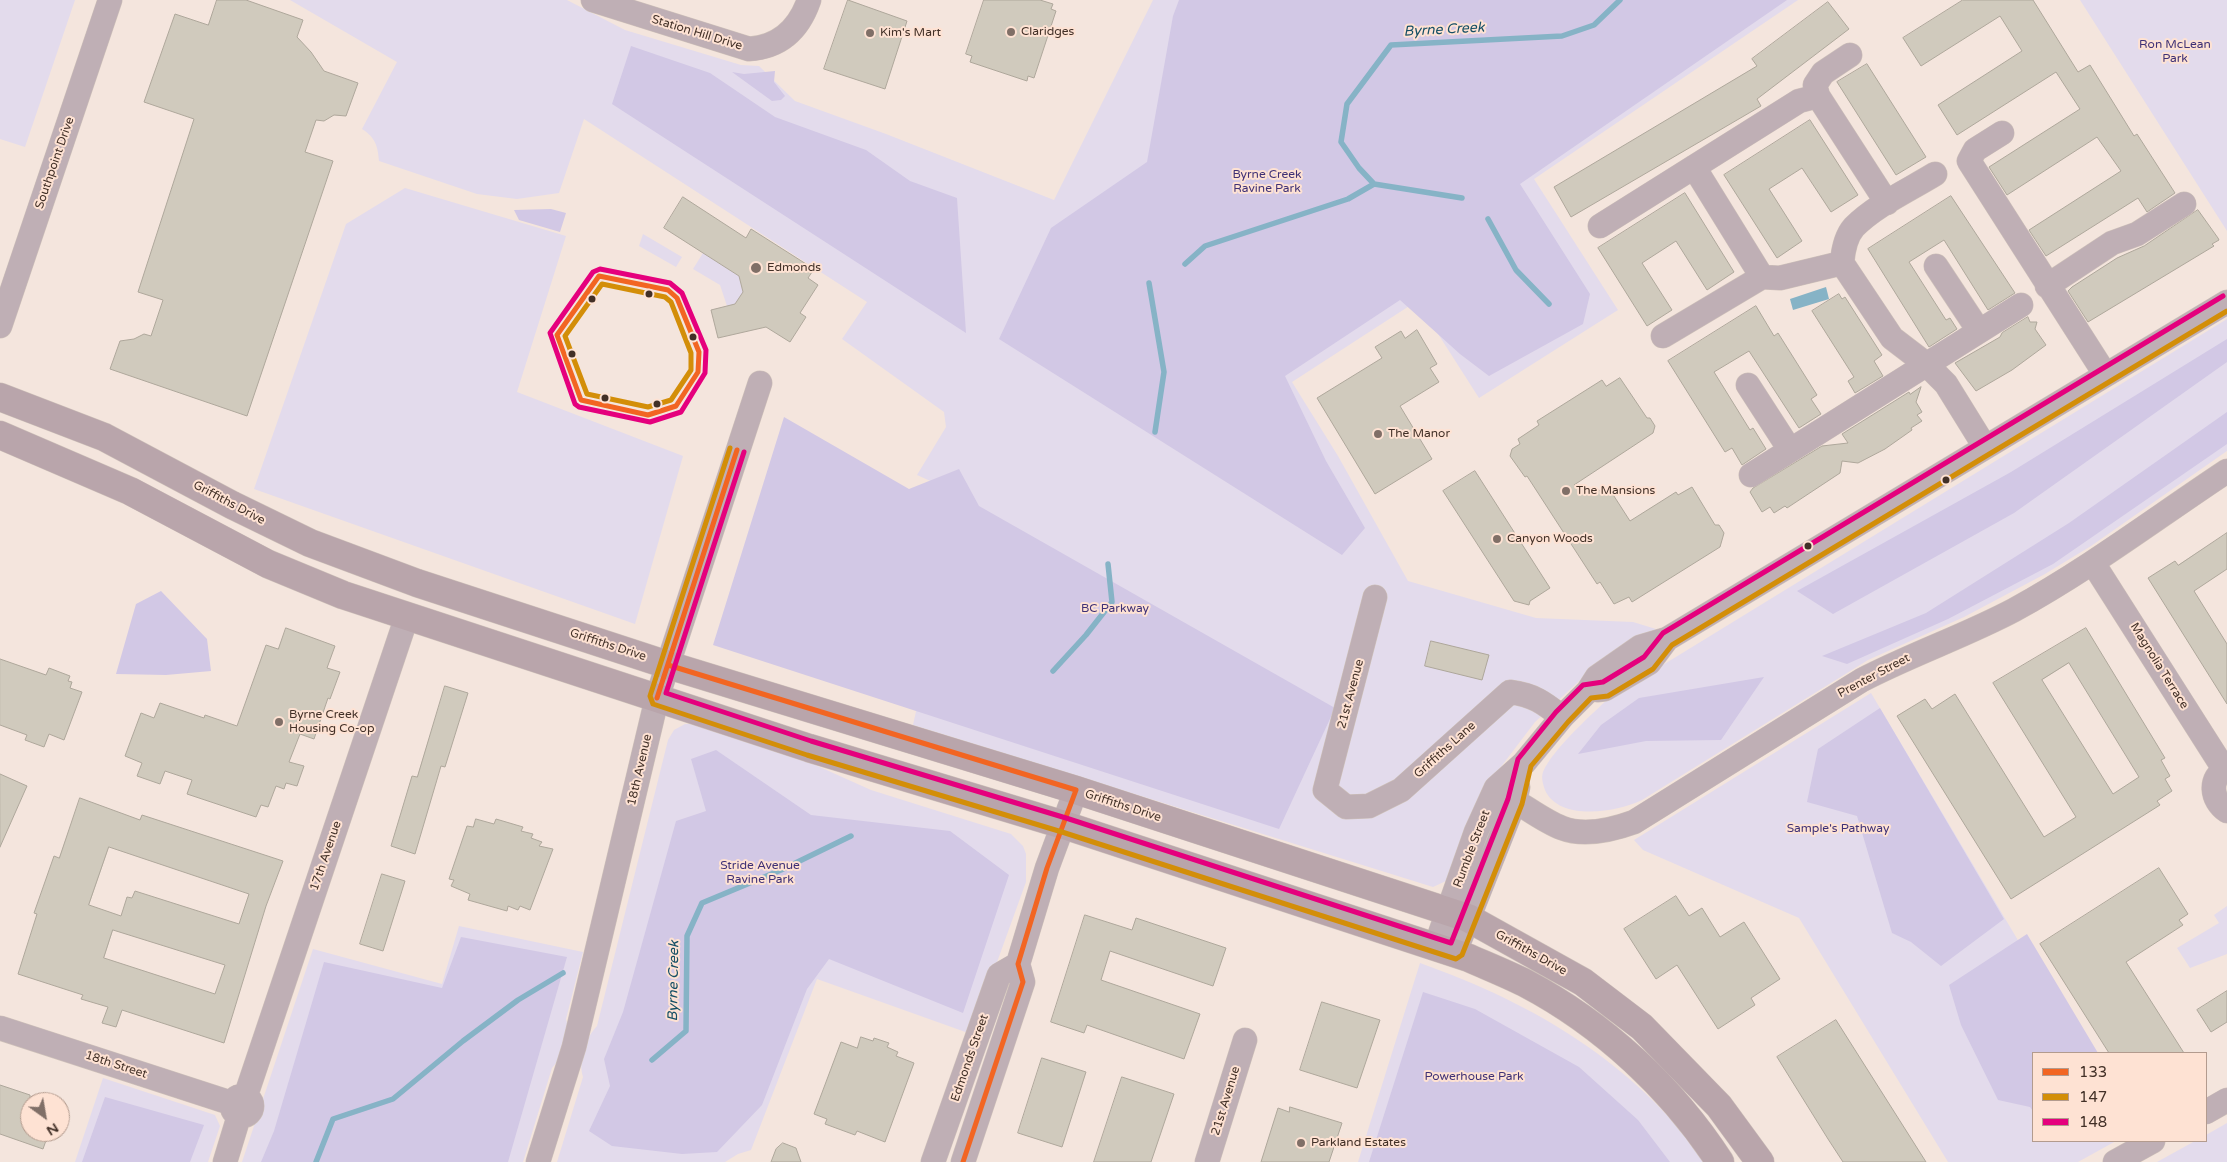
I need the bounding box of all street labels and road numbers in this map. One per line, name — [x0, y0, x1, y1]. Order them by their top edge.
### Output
street label: Station Hill Drive — [650, 12, 744, 54]
street label: Southpoint Drive — [33, 115, 77, 211]
street label: Griffiths Drive — [191, 478, 267, 528]
street label: Magnolia Terrace — [2127, 620, 2191, 712]
street label: Griffiths Drive — [568, 626, 648, 664]
street label: Prenter Street — [1835, 651, 1913, 701]
street label: 21st Avenue — [1335, 658, 1367, 730]
street label: Griffiths Lane — [1411, 719, 1479, 781]
street label: 18th Avenue — [625, 733, 655, 807]
street label: Griffiths Drive — [1083, 787, 1163, 825]
street label: Rumble Street — [1451, 808, 1493, 890]
street label: 17th Avenue — [307, 819, 345, 893]
street label: Griffiths Drive — [1493, 927, 1569, 979]
street label: Edmonds Street — [948, 1012, 992, 1104]
street label: 18th Street — [83, 1048, 149, 1082]
street label: 21st Avenue — [1209, 1065, 1243, 1137]

